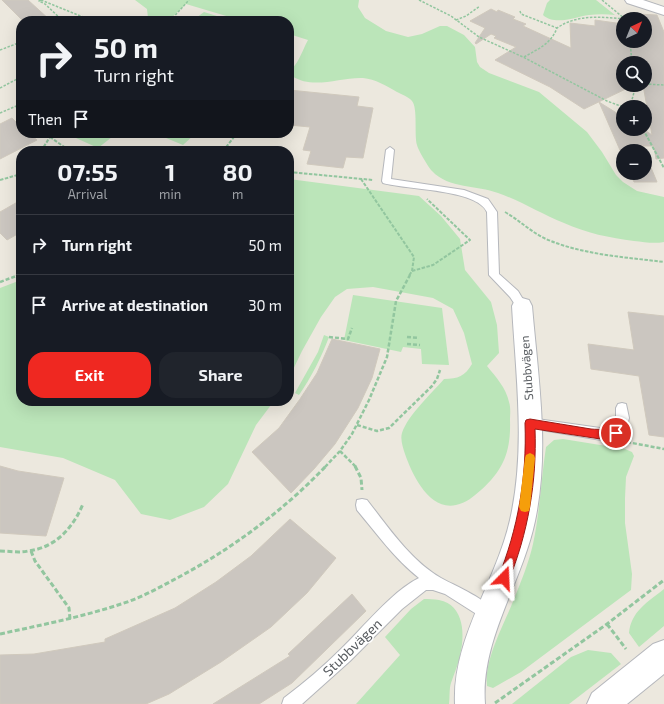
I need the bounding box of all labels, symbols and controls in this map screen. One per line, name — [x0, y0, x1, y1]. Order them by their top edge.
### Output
north arrow — [616, 12, 652, 48]
map controls — [616, 12, 652, 180]
text: 50 m — [94, 30, 158, 64]
icon: right — [28, 32, 80, 84]
button: search — [616, 56, 652, 92]
text: Turn right — [94, 64, 174, 86]
button: + — [616, 100, 652, 136]
icon: arrive — [70, 108, 92, 130]
text: Then — [28, 110, 62, 128]
button: − — [616, 144, 652, 180]
text: 07:55 — [57, 157, 118, 186]
text: 1 — [165, 157, 175, 186]
text: 80 — [223, 157, 253, 186]
text: Arrival — [68, 186, 107, 202]
text: min — [159, 186, 181, 202]
text: m — [232, 186, 243, 202]
icon: right — [28, 234, 50, 256]
text: Turn right — [62, 236, 132, 254]
text: 50 m — [248, 236, 282, 254]
icon: arrive — [28, 294, 50, 316]
text: Arrive at destination — [62, 296, 208, 314]
text: 30 m — [248, 296, 282, 314]
street label: Stubbvägen — [517, 335, 535, 401]
button: Exit — [28, 352, 151, 398]
button: Share — [159, 352, 282, 398]
pin — [599, 416, 633, 450]
icon: arrive — [605, 422, 627, 444]
position arrow — [483, 557, 525, 599]
street label: Stubbvägen — [319, 615, 385, 679]

